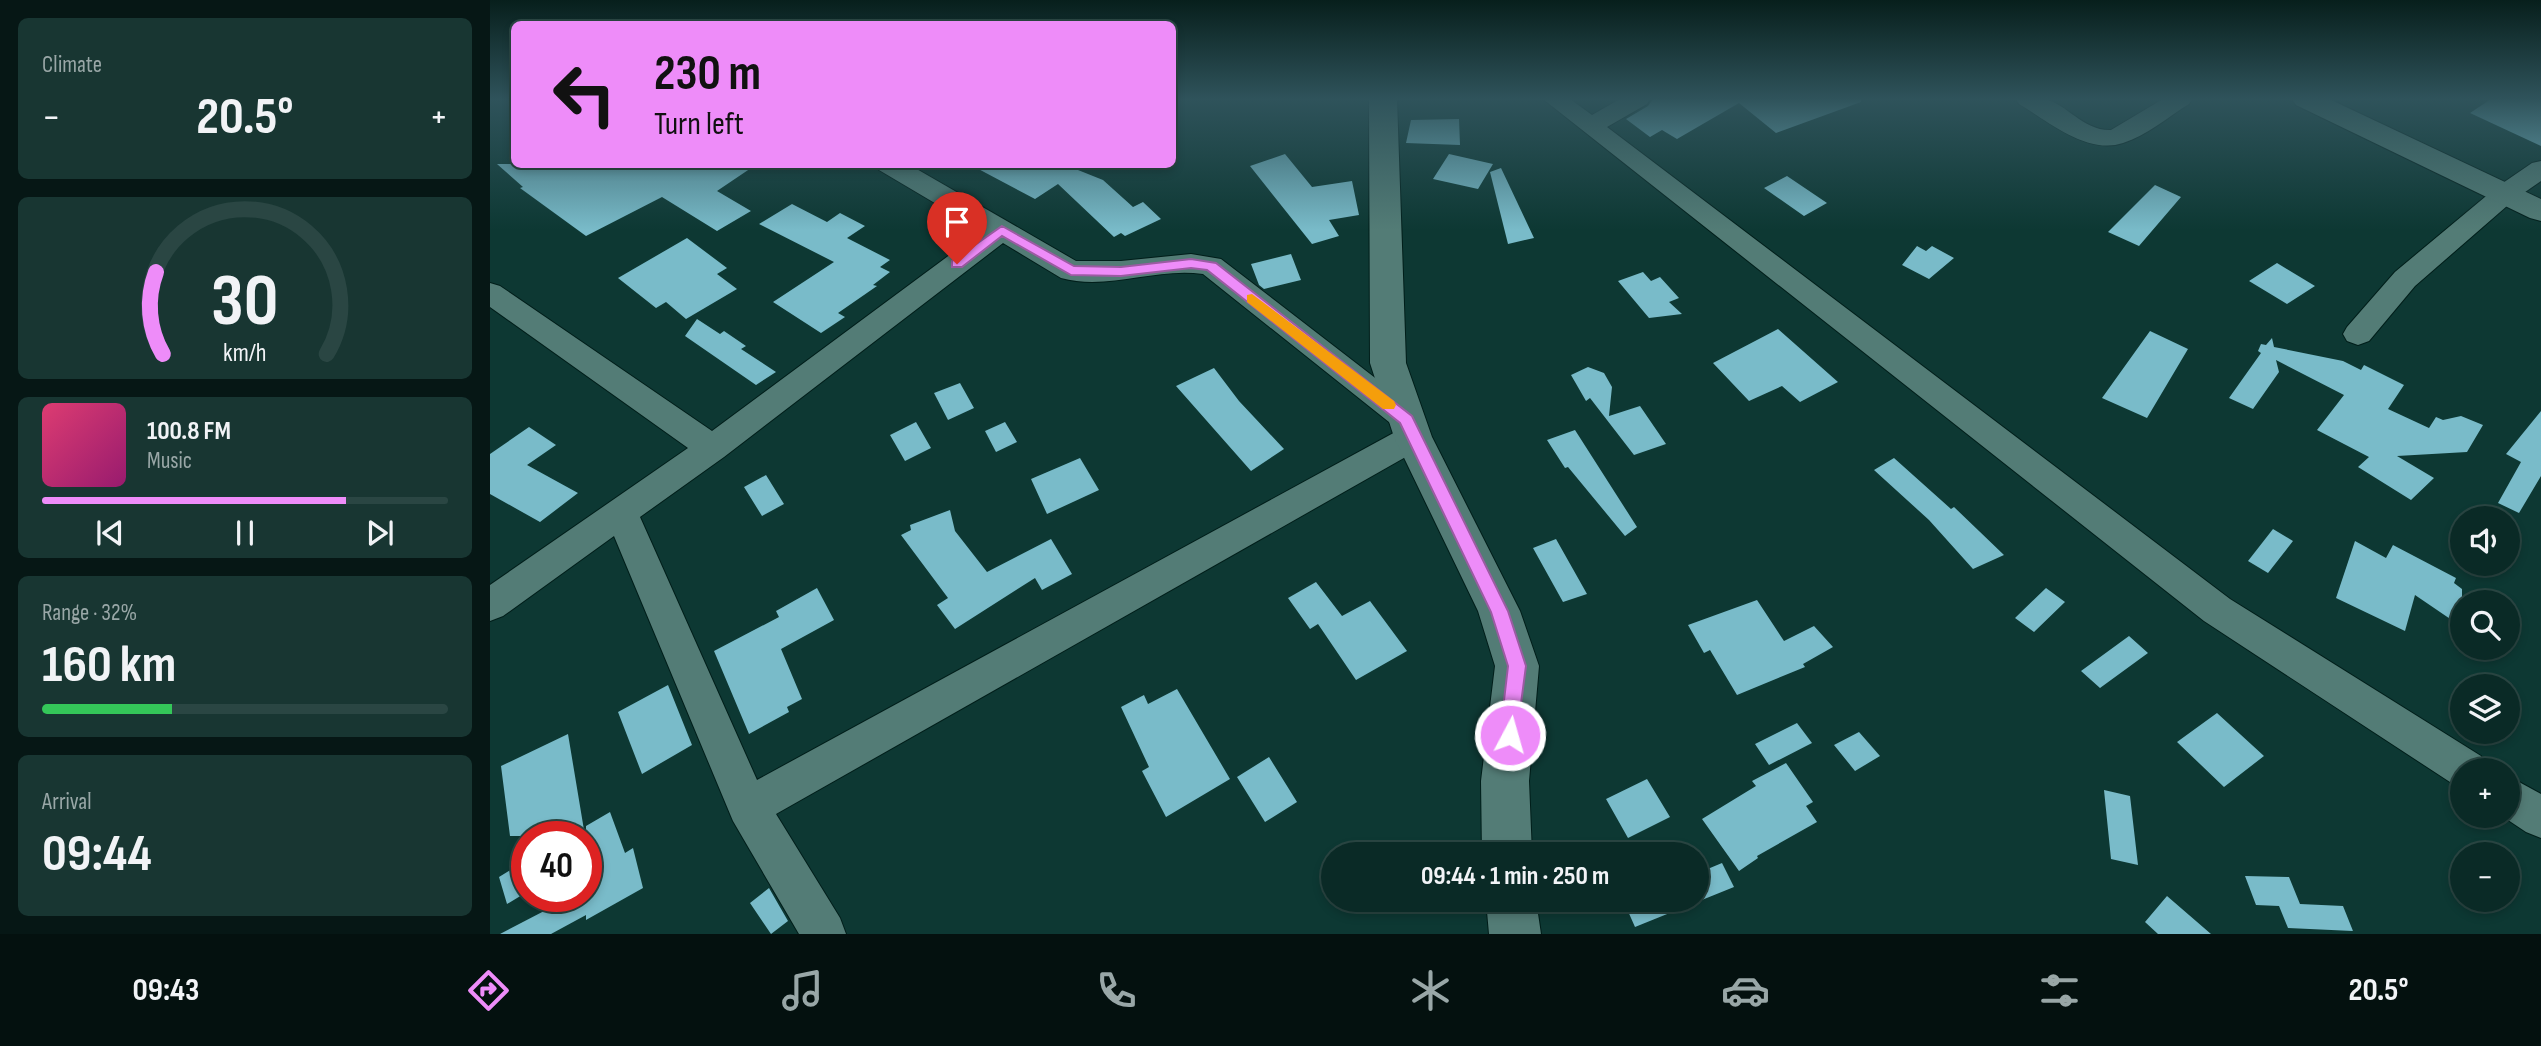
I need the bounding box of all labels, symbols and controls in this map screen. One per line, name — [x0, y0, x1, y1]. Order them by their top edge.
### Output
text: 230 m — [654, 45, 761, 104]
icon: left — [539, 49, 630, 140]
text: Climate — [42, 51, 102, 79]
text: 20.5° — [196, 86, 294, 149]
text: − — [42, 95, 61, 140]
text: + — [429, 95, 448, 140]
text: Turn left — [654, 105, 744, 144]
pin — [927, 192, 987, 264]
icon: arrive — [938, 203, 976, 241]
text: 30 — [211, 258, 279, 346]
text: km/h — [223, 338, 267, 369]
text: 100.8 FM — [147, 416, 231, 447]
text: Music — [147, 447, 192, 475]
map controls — [2450, 506, 2520, 912]
button: sound — [2450, 506, 2520, 576]
icon: previous — [91, 514, 129, 552]
icon: pause — [226, 514, 264, 552]
icon: next — [361, 514, 399, 552]
button: search — [2450, 590, 2520, 660]
text: Range · 32% — [42, 599, 137, 627]
text: 160 km — [42, 634, 176, 697]
button: layers — [2450, 674, 2520, 744]
position arrow — [1473, 698, 1547, 772]
button: + — [2450, 758, 2520, 828]
text: Arrival — [42, 788, 91, 816]
speed limit sign: 40 — [511, 821, 602, 912]
text: 09:44 — [42, 823, 152, 886]
button: − — [2450, 842, 2520, 912]
text: 09:44 · 1 min · 250 m — [1421, 861, 1609, 892]
icon: directions — [464, 966, 513, 1015]
icon: music — [778, 966, 827, 1015]
icon: phone — [1092, 966, 1141, 1015]
icon: climate — [1406, 966, 1455, 1015]
icon: car — [1721, 966, 1770, 1015]
icon: filters — [2035, 966, 2084, 1015]
text: 09:43 — [133, 971, 199, 1010]
text: 20.5° — [2349, 971, 2408, 1010]

